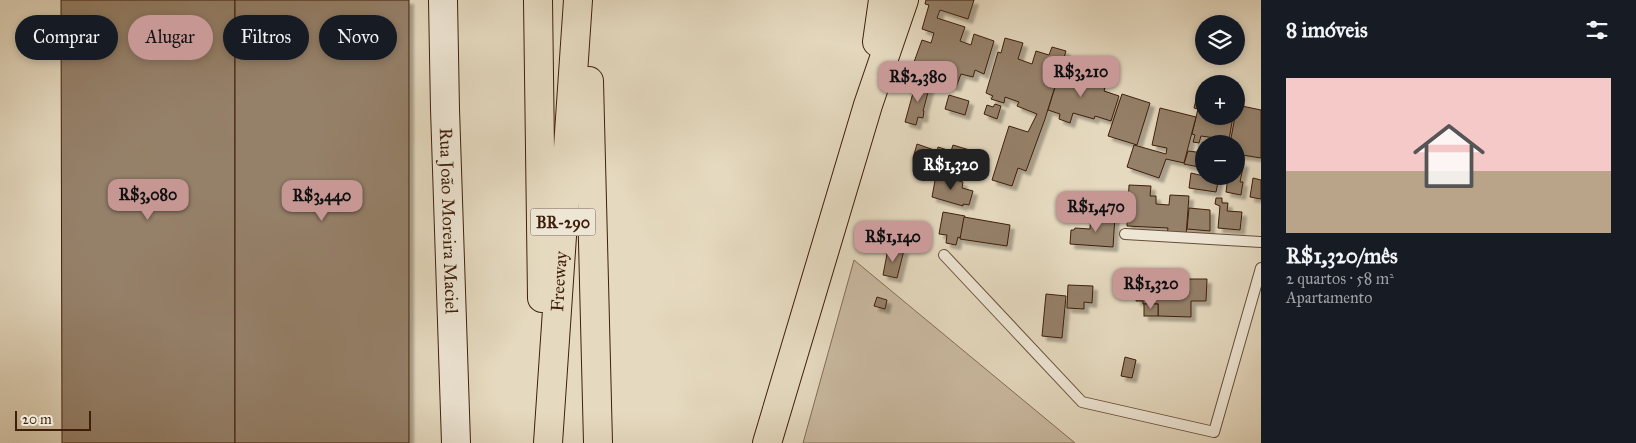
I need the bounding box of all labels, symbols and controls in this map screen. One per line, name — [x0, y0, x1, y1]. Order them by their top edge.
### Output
chip: Comprar — [15, 15, 118, 60]
chip: Alugar — [128, 15, 213, 60]
chip: Filtros — [223, 15, 309, 60]
chip: Novo — [319, 15, 397, 60]
map controls — [1195, 15, 1245, 185]
button: layers — [1195, 15, 1245, 65]
icon: filters — [1583, 16, 1611, 44]
text: 8 imóveis — [1286, 17, 1368, 43]
pin: R$3,210 — [1035, 56, 1127, 98]
pin: R$2,380 — [872, 61, 964, 103]
text: R$3,210 — [1054, 62, 1108, 81]
text: R$2,380 — [889, 67, 947, 86]
button: + — [1195, 75, 1245, 125]
icon: home — [1404, 111, 1494, 201]
street label: Rua João Moreira Maciel — [435, 127, 463, 315]
button: − — [1195, 135, 1245, 185]
pin: R$1,320 — [905, 148, 997, 191]
text: R$1,320 — [924, 155, 978, 174]
pin: R$3,080 — [102, 178, 194, 221]
pin: R$3,440 — [276, 180, 368, 222]
text: R$3,080 — [119, 185, 177, 204]
text: R$3,440 — [293, 186, 351, 205]
pin: R$1,470 — [1050, 190, 1142, 233]
text: R$1,470 — [1067, 197, 1125, 216]
road number: BR-290 — [530, 208, 596, 236]
pin: R$1,140 — [847, 220, 939, 263]
text: R$1,140 — [865, 227, 921, 246]
text: R$1,320/mês — [1286, 243, 1398, 269]
street label: Freeway — [546, 250, 572, 312]
pin: R$1,320 — [1105, 268, 1197, 310]
text: 2 quartos · 58 m² — [1286, 269, 1394, 288]
text: R$1,320 — [1124, 274, 1178, 293]
text: Apartamento — [1286, 288, 1372, 307]
scale bar — [15, 408, 91, 431]
text: 20 m — [22, 411, 52, 428]

